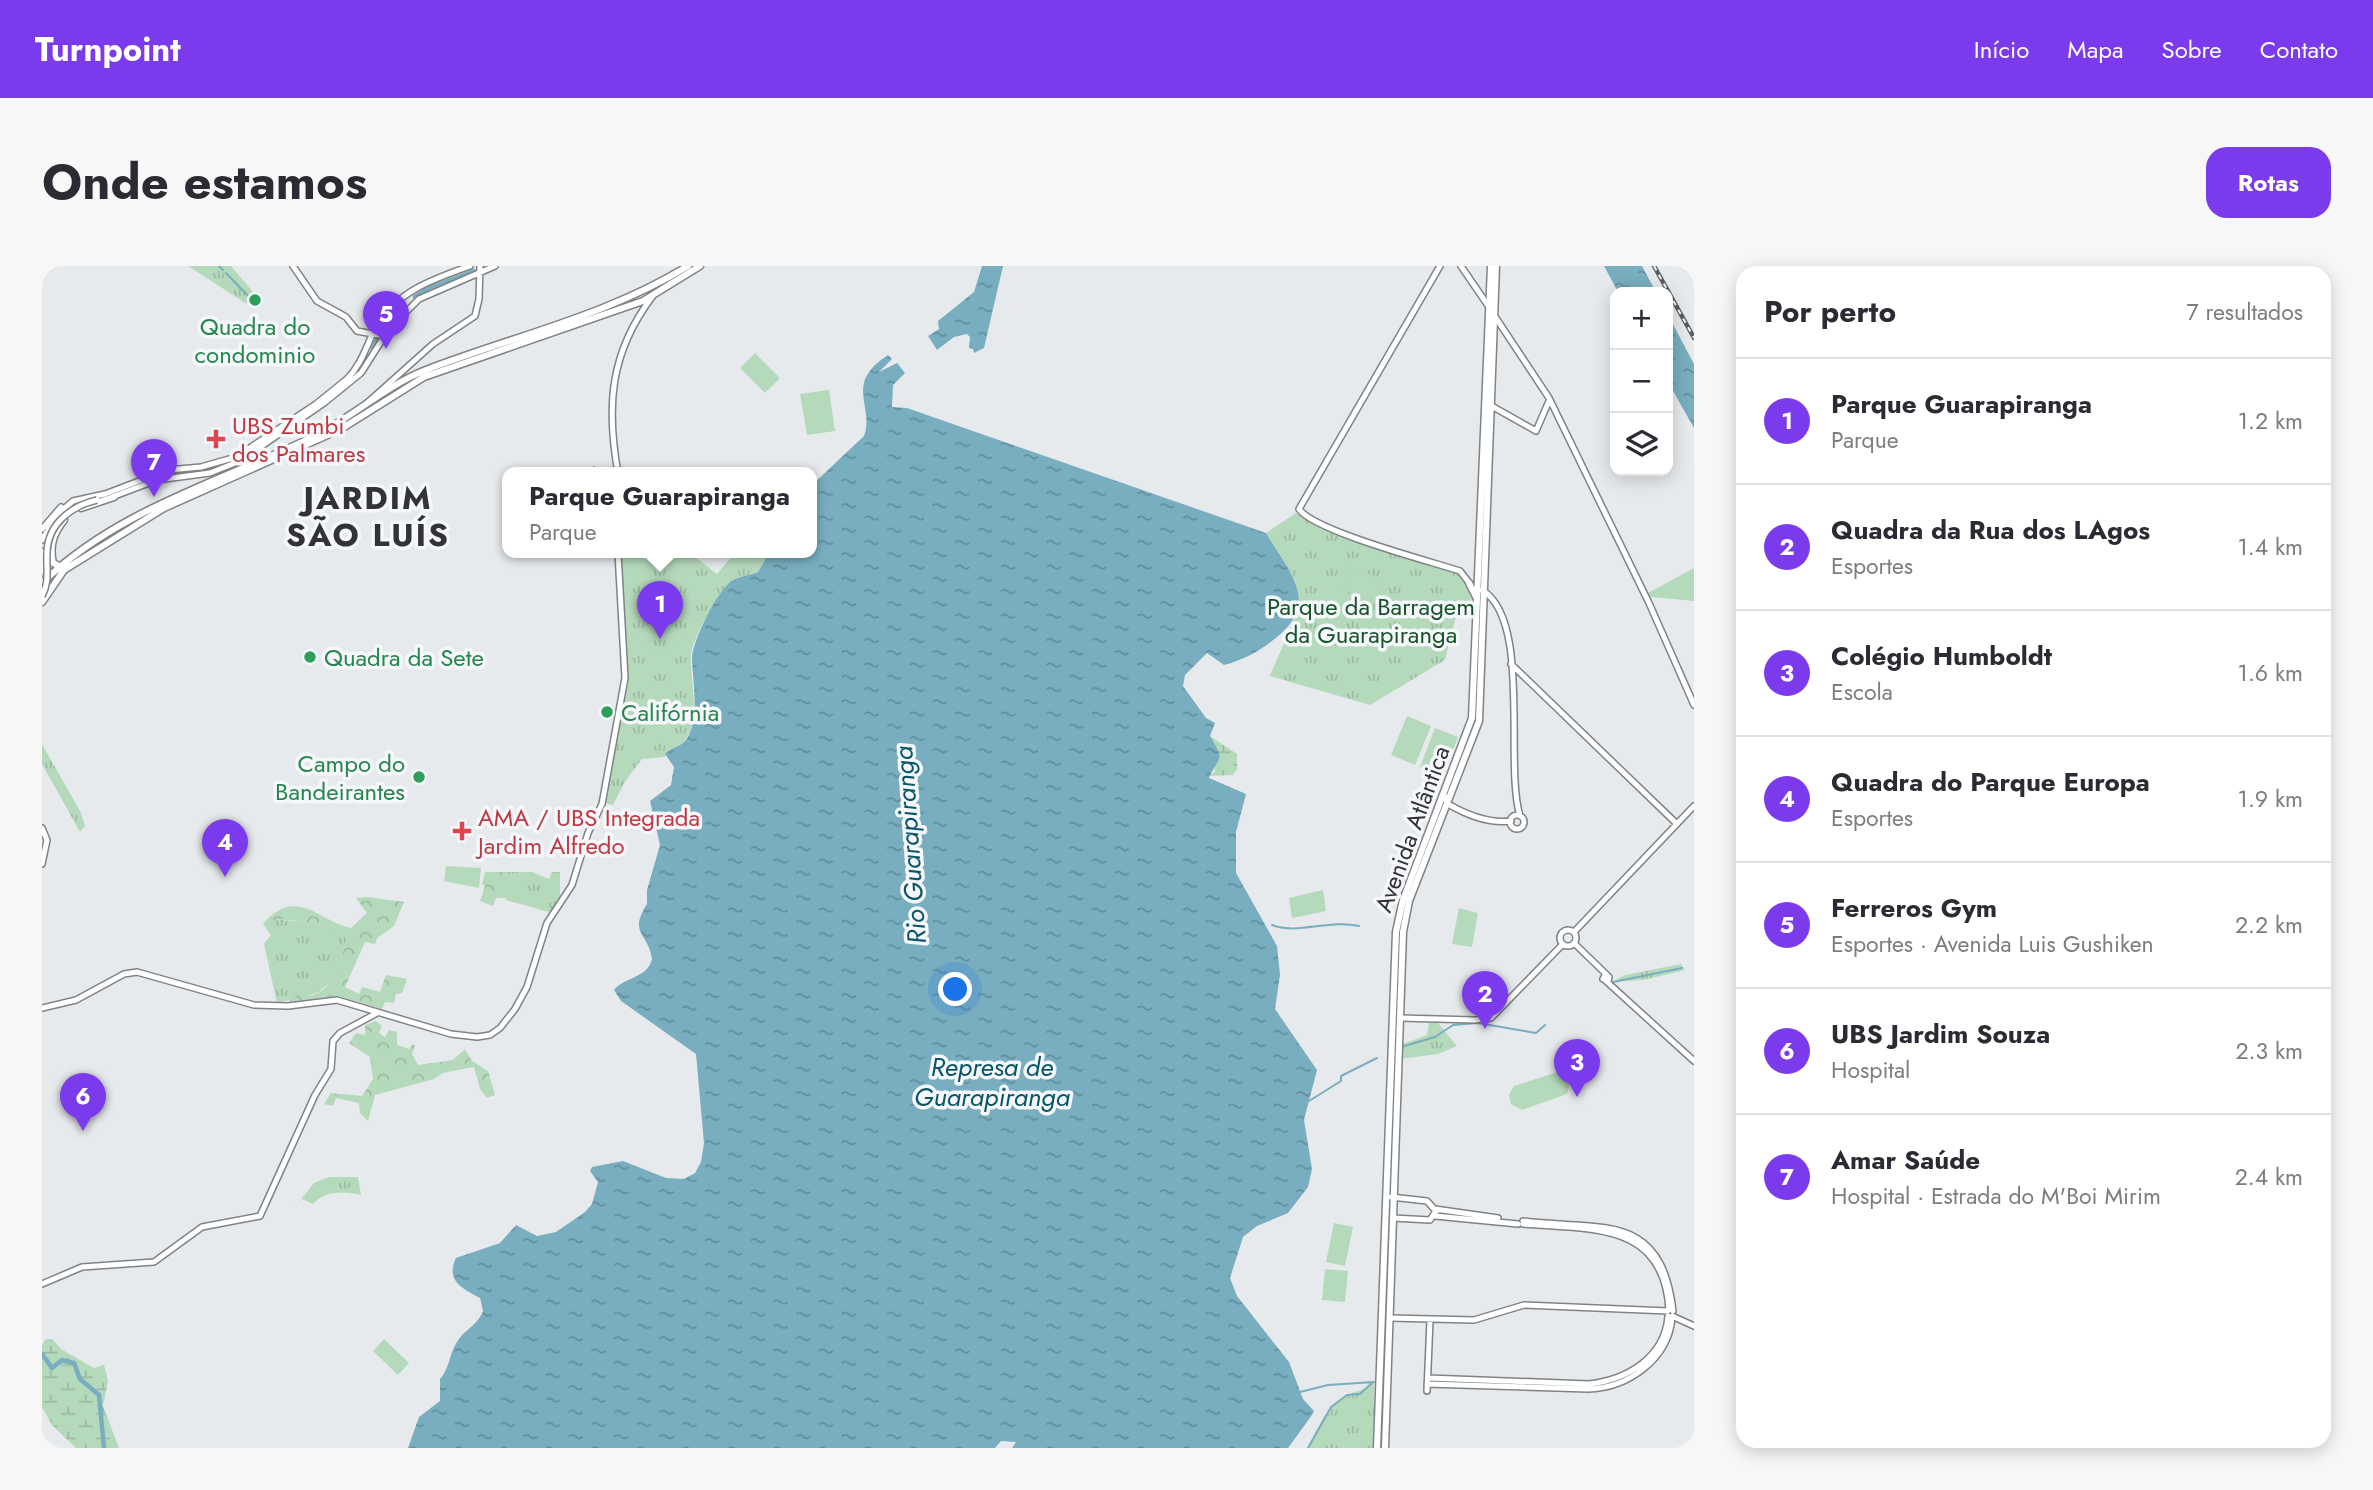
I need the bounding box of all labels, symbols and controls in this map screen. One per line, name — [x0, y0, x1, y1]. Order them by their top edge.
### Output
text: Turnpoint — [35, 26, 181, 73]
text: Início — [1974, 32, 2029, 67]
text: Mapa — [2067, 32, 2124, 67]
text: Sobre — [2162, 32, 2222, 67]
text: Contato — [2260, 32, 2338, 67]
text: Onde estamos — [42, 147, 367, 217]
button: Rotas — [2206, 147, 2331, 218]
map controls — [1610, 287, 1673, 476]
button: + — [1610, 287, 1673, 350]
text: Por perto — [1764, 290, 1896, 333]
pin: 5 — [363, 291, 409, 349]
marker: Quadra do condominio — [247, 292, 263, 308]
text: 7 resultados — [2186, 295, 2303, 329]
place label: Quadra do condominio — [195, 309, 315, 372]
button: − — [1610, 350, 1673, 413]
text: Parque Guarapiranga — [1831, 385, 2092, 423]
text: 1 — [1781, 404, 1793, 438]
text: 1.2 km — [2238, 404, 2303, 438]
place label: UBS Zumbi dos Palmares — [232, 408, 365, 471]
button: layers — [1610, 413, 1673, 476]
text: Parque — [1831, 423, 1899, 457]
marker: UBS Zumbi dos Palmares — [206, 429, 226, 449]
pin: 7 — [131, 439, 177, 497]
popup — [502, 467, 817, 558]
district label: JARDIM SÃO LUÍS — [286, 475, 450, 558]
text: Parque Guarapiranga — [529, 477, 790, 515]
text: Quadra da Rua dos LAgos — [1831, 511, 2150, 549]
text: Parque — [529, 515, 597, 549]
text: 2 — [1779, 530, 1795, 564]
text: 1.4 km — [2237, 530, 2303, 564]
text: Esportes — [1831, 549, 1913, 583]
pin: 1 — [637, 581, 683, 639]
park label: Parque da Barragem da Guarapiranga — [1267, 589, 1475, 652]
text: Colégio Humboldt — [1831, 637, 2052, 675]
place label: Quadra da Sete — [324, 640, 484, 675]
marker: Quadra da Sete — [302, 649, 318, 665]
text: 3 — [1780, 656, 1794, 690]
text: 1.6 km — [2238, 656, 2303, 690]
text: Escola — [1831, 675, 1893, 709]
place label: Califórnia — [621, 695, 719, 730]
marker: Califórnia — [599, 704, 615, 720]
street label: Avenida Atlântica — [1366, 741, 1458, 917]
water label: Rio Guarapiranga — [884, 744, 936, 945]
place label: Campo do Bandeirantes — [275, 746, 405, 809]
text: Quadra do Parque Europa — [1831, 763, 2150, 801]
marker: Campo do Bandeirantes — [411, 769, 427, 785]
text: 4 — [1779, 782, 1795, 816]
text: 1.9 km — [2238, 782, 2303, 816]
place label: AMA / UBS Integrada Jardim Alfredo — [475, 800, 700, 863]
text: Esportes — [1831, 801, 1913, 835]
pin: 4 — [202, 819, 248, 877]
marker: AMA / UBS Integrada Jardim Alfredo — [452, 821, 472, 841]
text: Ferreros Gym — [1831, 889, 1997, 927]
text: 5 — [1780, 908, 1794, 942]
text: 2.2 km — [2235, 908, 2303, 942]
text: Esportes · Avenida Luis Gushiken — [1831, 927, 2154, 961]
pin: 2 — [1462, 971, 1508, 1029]
your location — [938, 972, 972, 1006]
text: UBS Jardim Souza — [1831, 1015, 2050, 1053]
text: 6 — [1779, 1034, 1795, 1068]
text: 2.3 km — [2235, 1034, 2303, 1068]
pin: 3 — [1554, 1039, 1600, 1097]
water label: Represa de Guarapiranga — [914, 1048, 1071, 1116]
text: Hospital — [1831, 1053, 1910, 1087]
pin: 6 — [60, 1073, 106, 1131]
text: Amar Saúde — [1831, 1141, 1980, 1179]
text: 7 — [1780, 1160, 1794, 1194]
text: 2.4 km — [2235, 1160, 2303, 1194]
text: Hospital · Estrada do M'Boi Mirim — [1831, 1179, 2161, 1213]

